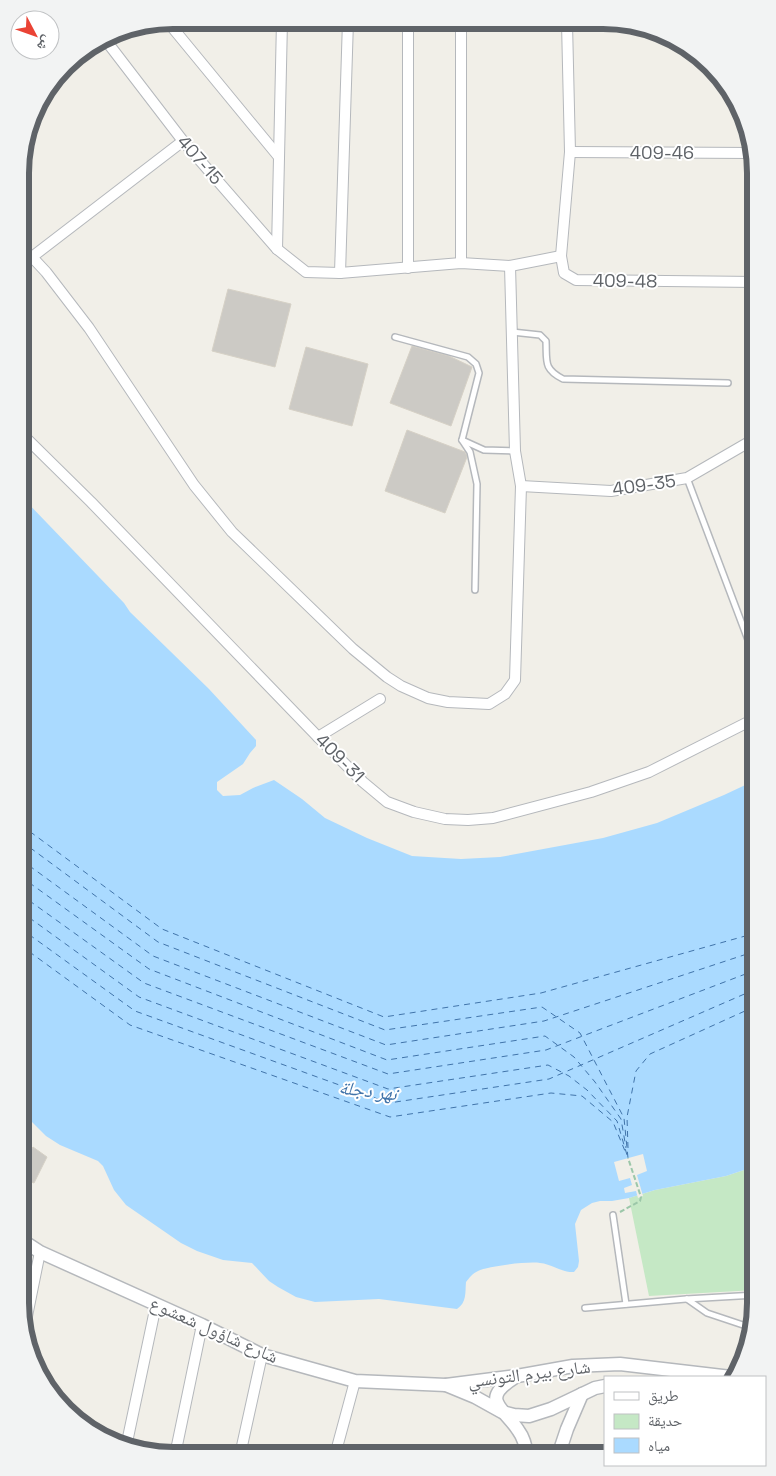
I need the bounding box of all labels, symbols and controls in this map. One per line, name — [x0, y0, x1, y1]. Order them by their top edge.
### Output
north arrow — [10, 10, 60, 60]
text: ش — [33, 32, 56, 55]
street label: 407-15 — [173, 130, 228, 189]
street label: 409-46 — [630, 141, 694, 164]
street label: 409-48 — [593, 268, 657, 293]
street label: 409-35 — [611, 469, 677, 500]
street label: 409-31 — [311, 728, 370, 787]
water label: نهر دجلة — [338, 1075, 401, 1107]
street label: شارع شاؤول شعشوع — [147, 1291, 282, 1368]
street label: شارع بيرم التونسي — [466, 1355, 592, 1396]
legend — [604, 1376, 766, 1466]
text: طريق — [648, 1386, 679, 1406]
text: حديقة — [648, 1411, 683, 1430]
text: مياه — [648, 1436, 670, 1455]

